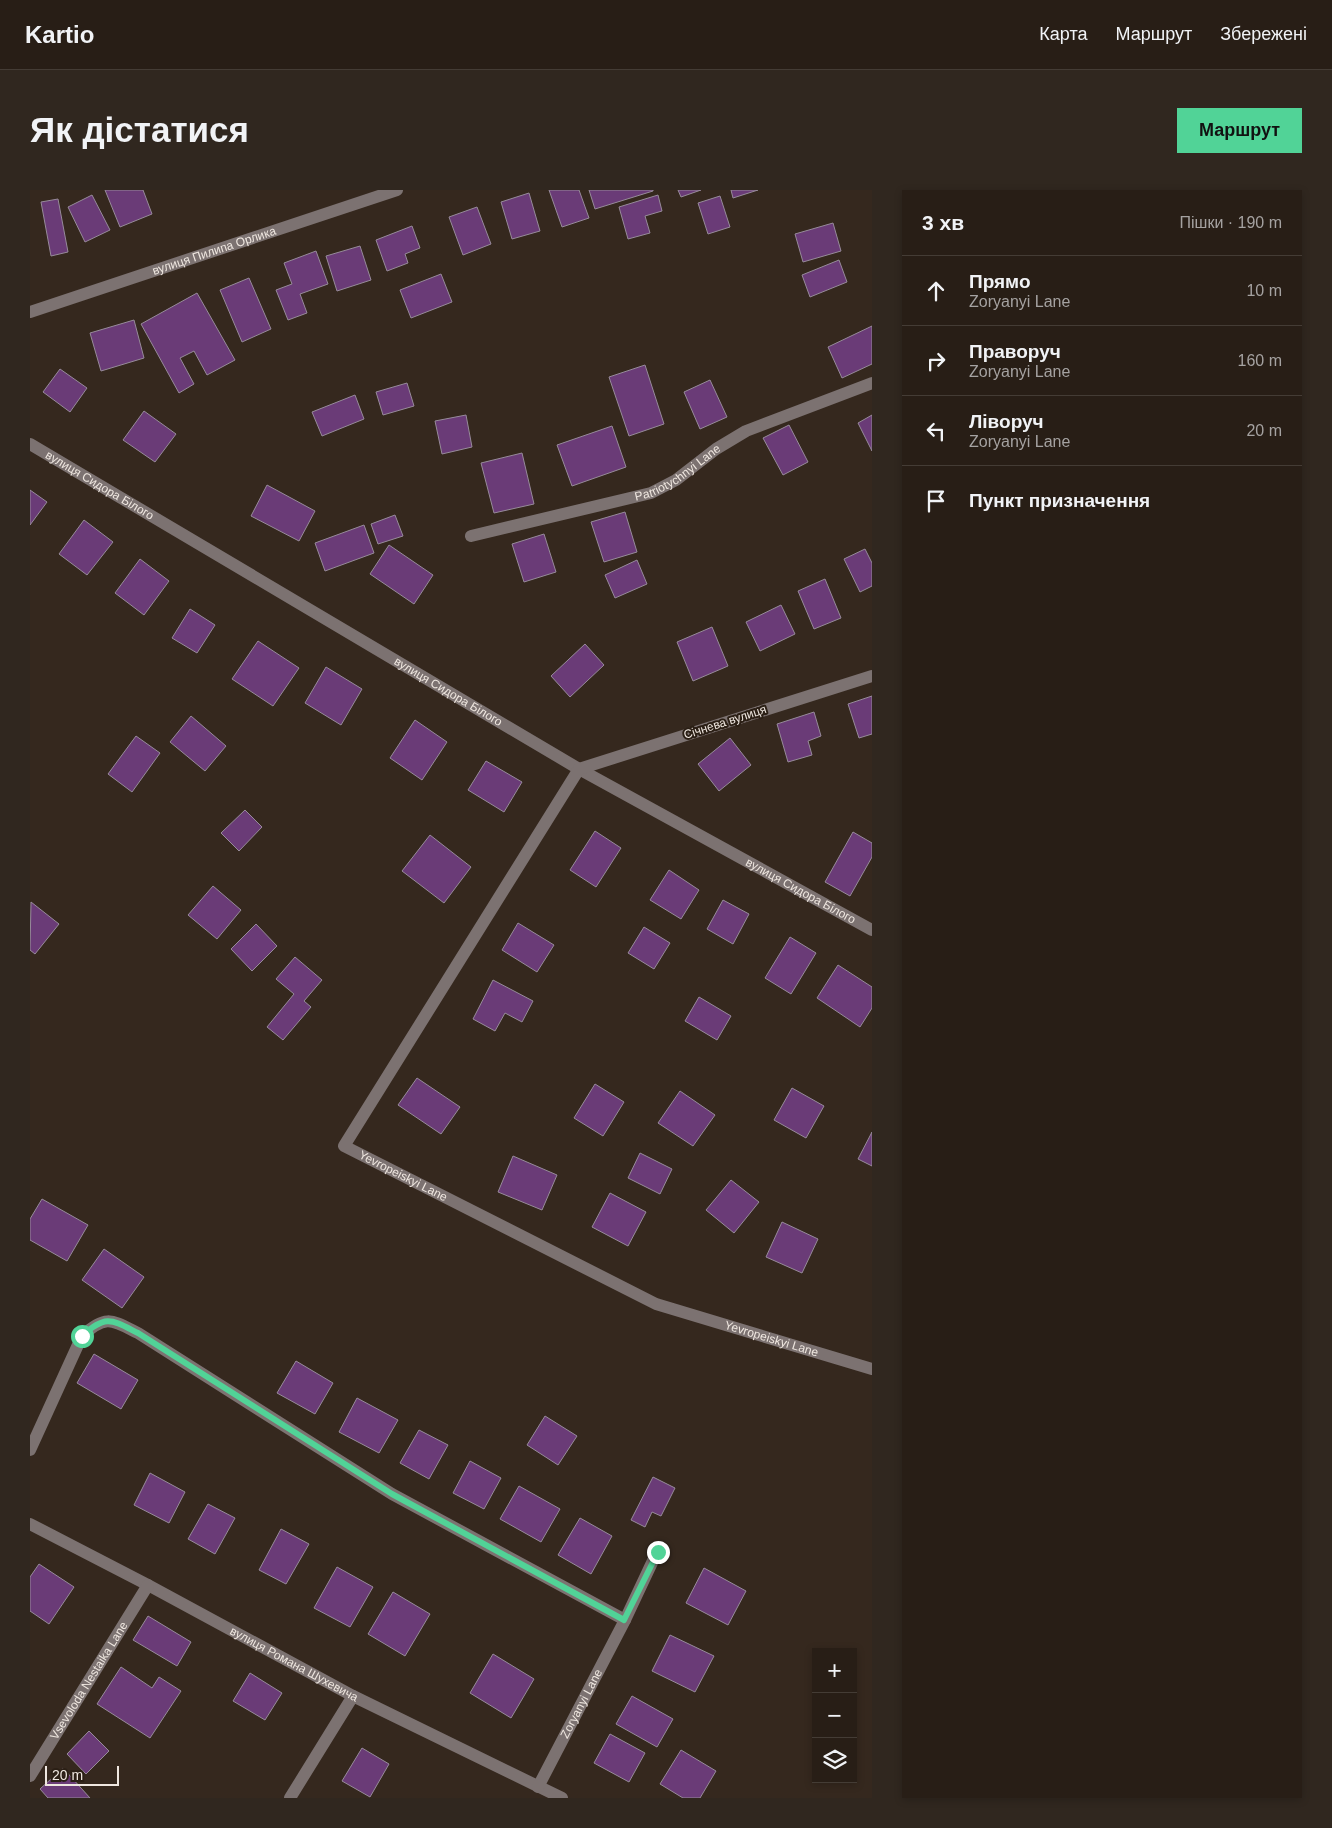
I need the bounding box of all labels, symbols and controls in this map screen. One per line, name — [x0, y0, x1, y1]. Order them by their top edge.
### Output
text: Kartio — [25, 21, 94, 48]
text: Карта — [1039, 24, 1087, 44]
text: Маршрут — [1115, 24, 1192, 44]
text: Збережені — [1220, 24, 1307, 44]
button: Маршрут — [1177, 108, 1302, 153]
text: Як дістатися — [30, 110, 249, 149]
text: 3 хв — [922, 211, 964, 234]
text: Пішки · 190 m — [1179, 214, 1282, 231]
street label: вулиця Пилипа Орлика — [150, 224, 278, 278]
text: Прямо — [969, 271, 1031, 292]
icon: ahead — [922, 277, 950, 305]
text: 10 m — [1246, 282, 1282, 299]
text: Zoryanyi Lane — [969, 293, 1070, 310]
text: Праворуч — [969, 341, 1061, 362]
icon: right — [922, 347, 950, 375]
text: 160 m — [1238, 352, 1282, 369]
text: Zoryanyi Lane — [969, 363, 1070, 380]
text: Ліворуч — [969, 411, 1044, 432]
icon: left — [922, 417, 950, 445]
text: 20 m — [1246, 422, 1282, 439]
text: Zoryanyi Lane — [969, 433, 1070, 450]
street label: Patriotychnyi Lane — [633, 441, 723, 504]
street label: вулиця Сидора Білого — [43, 448, 157, 523]
icon: arrive — [922, 487, 950, 515]
text: Пункт призначення — [969, 490, 1150, 511]
street label: вулиця Сидора Білого — [392, 654, 505, 729]
street label: Січнева вулиця — [682, 702, 768, 742]
street label: вулиця Сидора Білого — [743, 855, 858, 927]
street label: Yevropeiskyi Lane — [357, 1148, 450, 1204]
street label: Yevropeiskyi Lane — [723, 1318, 820, 1360]
route start — [71, 1325, 94, 1348]
route end — [647, 1541, 670, 1564]
street label: Vsevoloda Nestaika Lane — [47, 1619, 131, 1742]
street label: вулиця Романа Шухевича — [228, 1624, 361, 1705]
map controls — [812, 1648, 857, 1783]
button: + — [812, 1648, 857, 1693]
street label: Zoryanyi Lane — [558, 1666, 605, 1741]
button: − — [812, 1693, 857, 1738]
button: layers — [812, 1738, 857, 1783]
scale bar — [45, 1763, 119, 1786]
text: 20 m — [52, 1767, 83, 1783]

